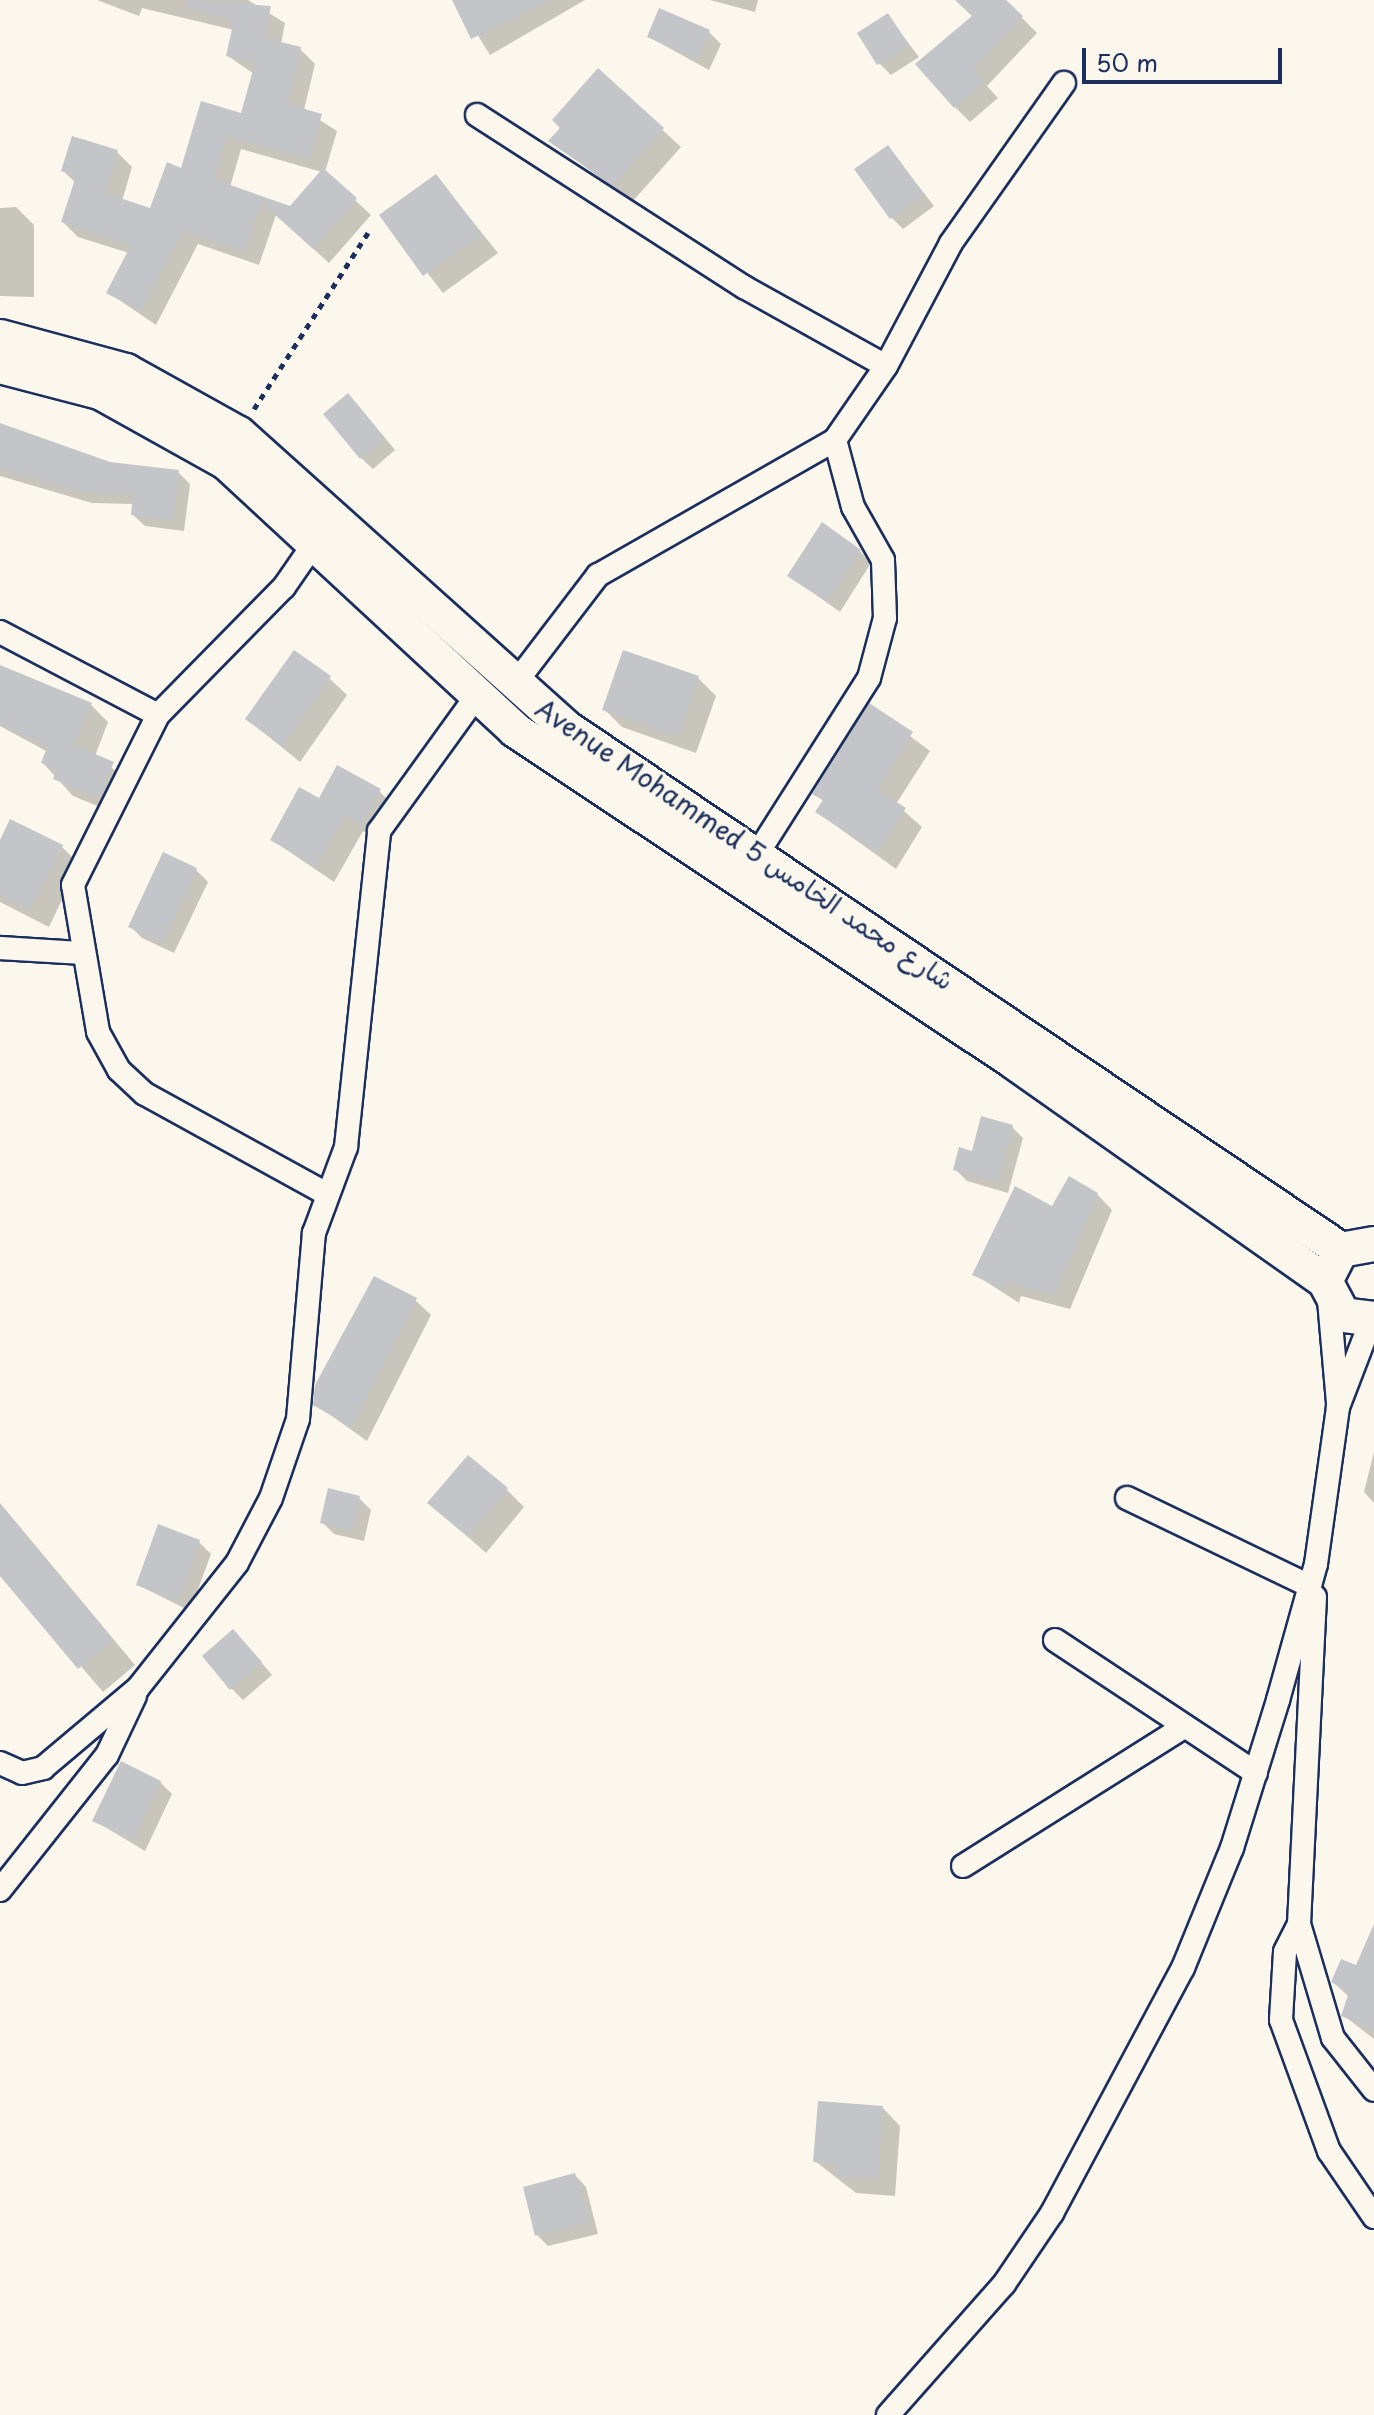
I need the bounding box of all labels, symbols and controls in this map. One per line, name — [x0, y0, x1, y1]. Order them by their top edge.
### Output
scale bar — [1086, 32, 1286, 82]
text: 50 m — [1096, 44, 1158, 80]
street label: Avenue Mohammed 5 شارع محمد الخامس — [530, 692, 960, 996]

